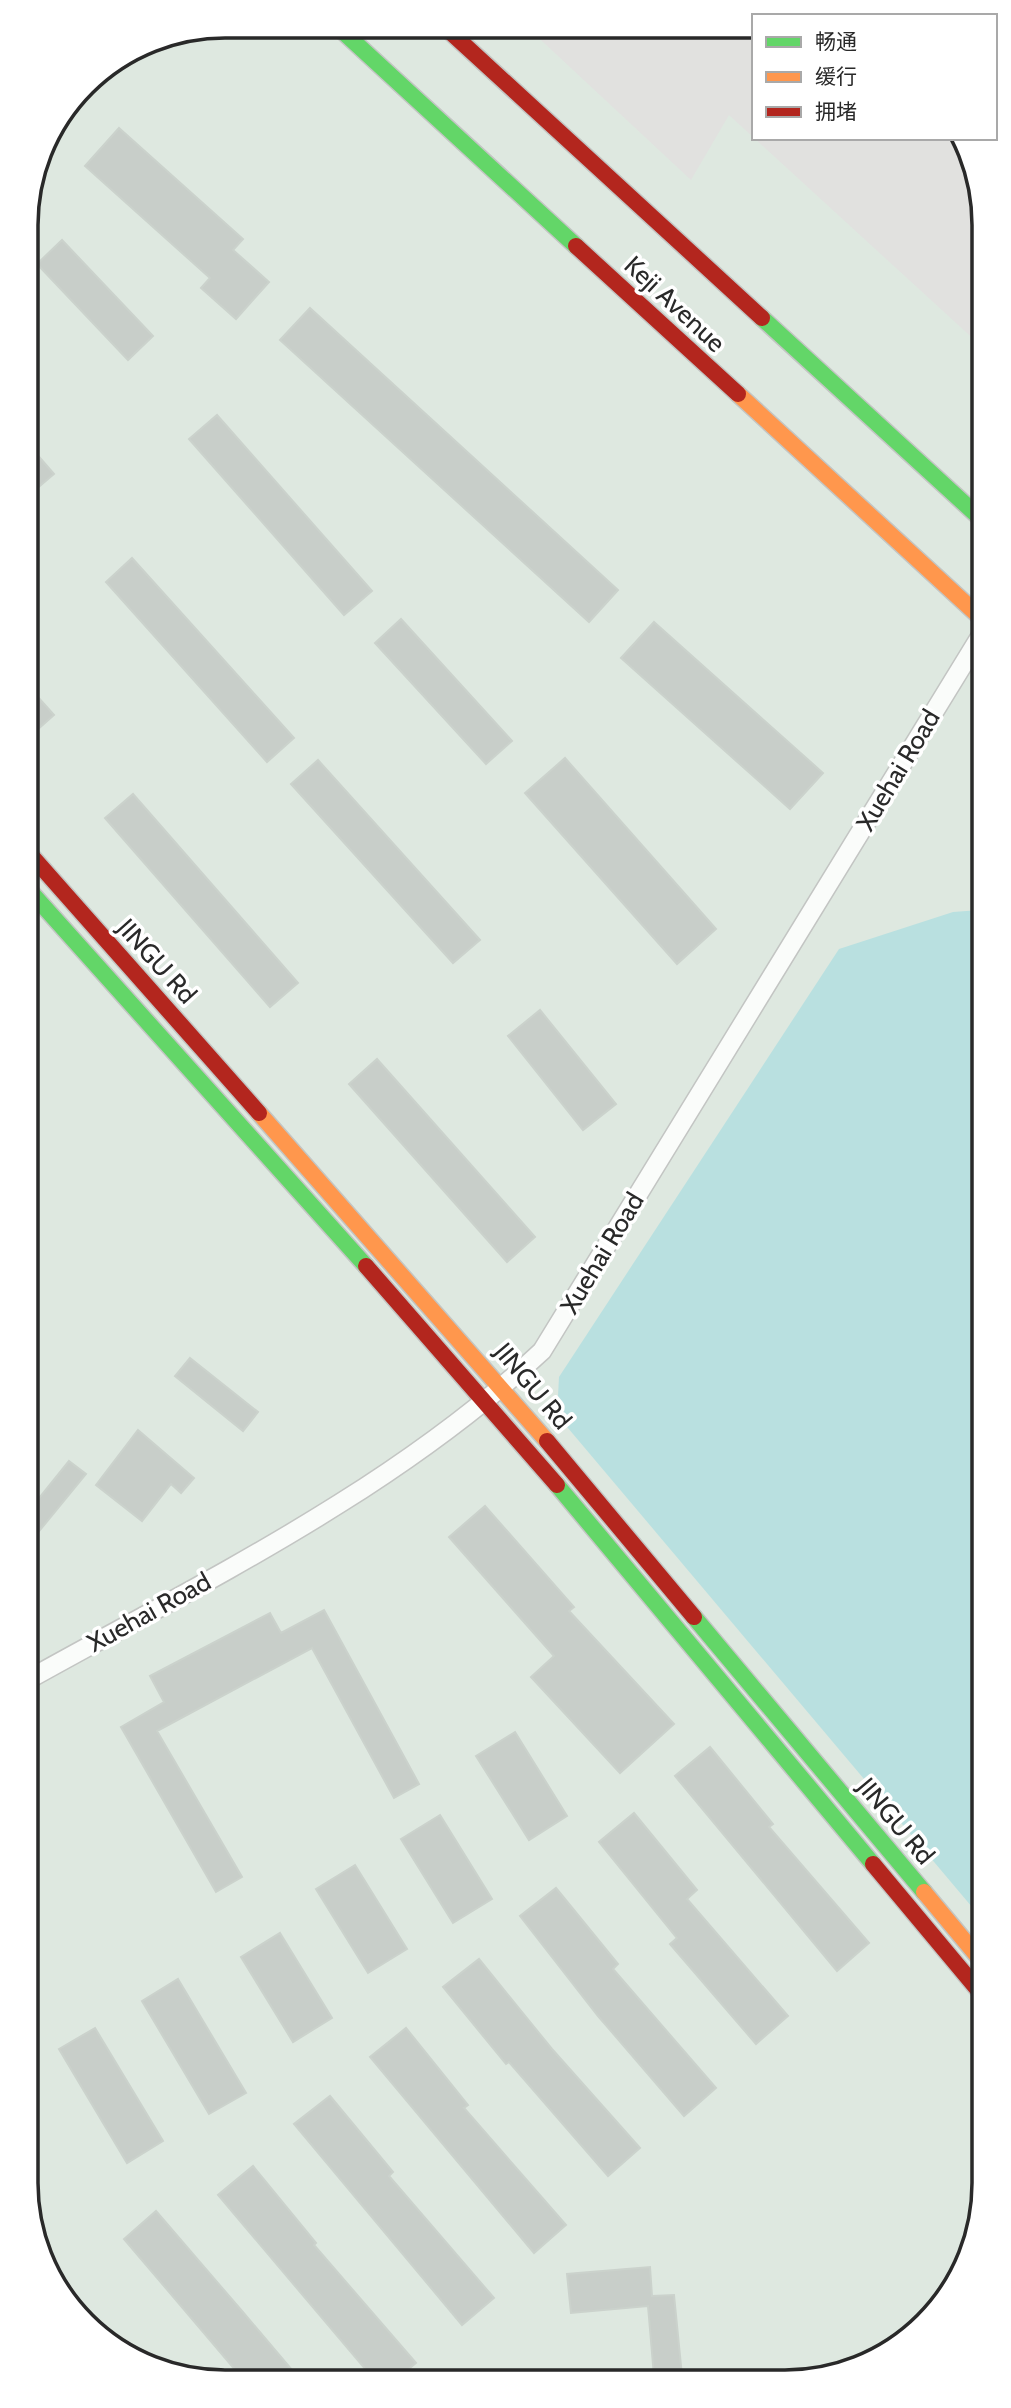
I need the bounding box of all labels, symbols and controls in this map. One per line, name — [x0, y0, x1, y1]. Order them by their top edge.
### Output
legend — [752, 14, 997, 140]
text: 畅通 — [815, 29, 857, 54]
text: 缓行 — [815, 64, 857, 89]
text: 拥堵 — [815, 99, 857, 124]
street label: Keji Avenue — [618, 249, 732, 359]
street label: Xuehai Road — [849, 703, 947, 837]
street label: JINGU Rd — [110, 911, 203, 1010]
street label: Xuehai Road — [553, 1186, 651, 1320]
street label: JINGU Rd — [487, 1335, 578, 1436]
street label: Xuehai Road — [82, 1565, 216, 1659]
street label: JINGU Rd — [850, 1770, 941, 1871]

